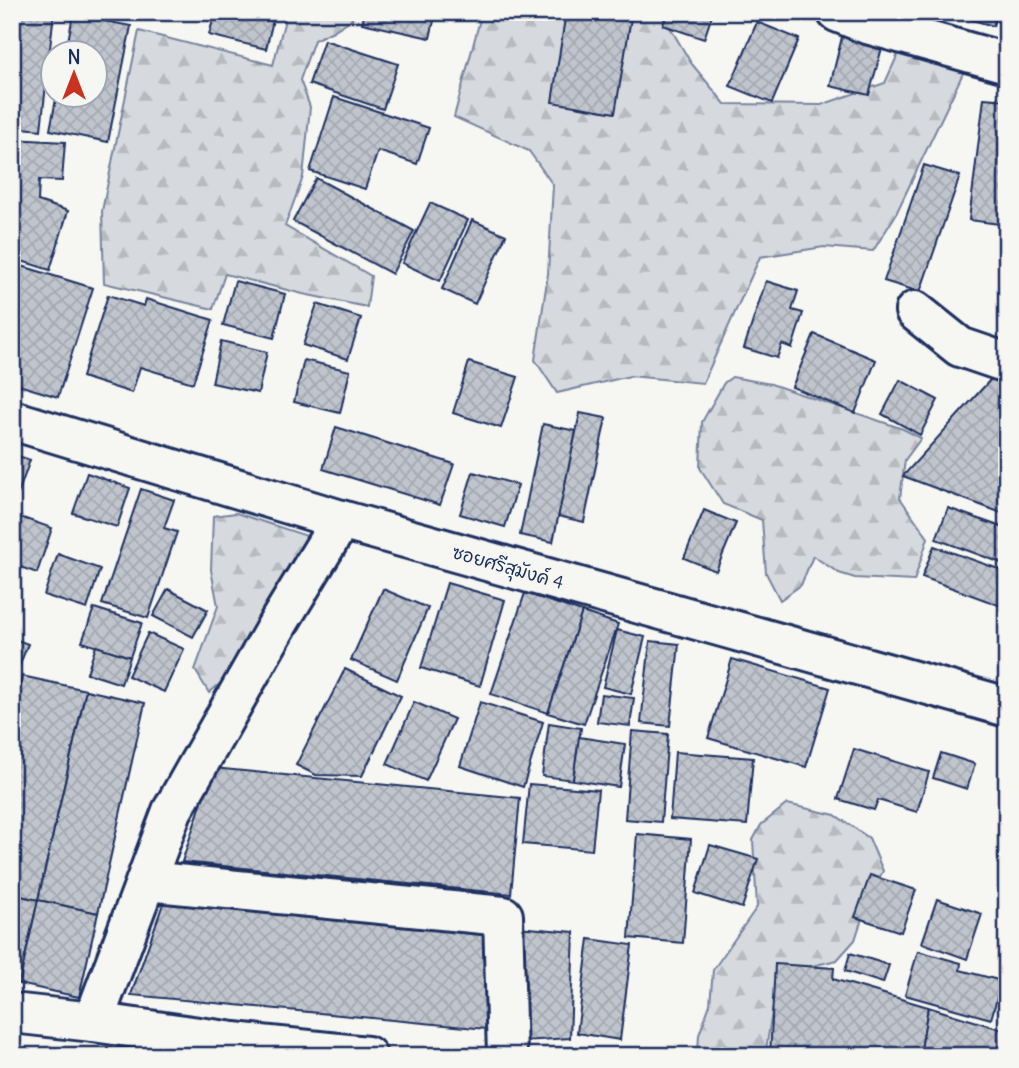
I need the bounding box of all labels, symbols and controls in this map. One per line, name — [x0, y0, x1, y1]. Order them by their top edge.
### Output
north arrow — [38, 38, 108, 108]
text: N — [67, 45, 81, 69]
street label: ซอยศรีสุมังค์ 4 — [449, 539, 567, 597]

